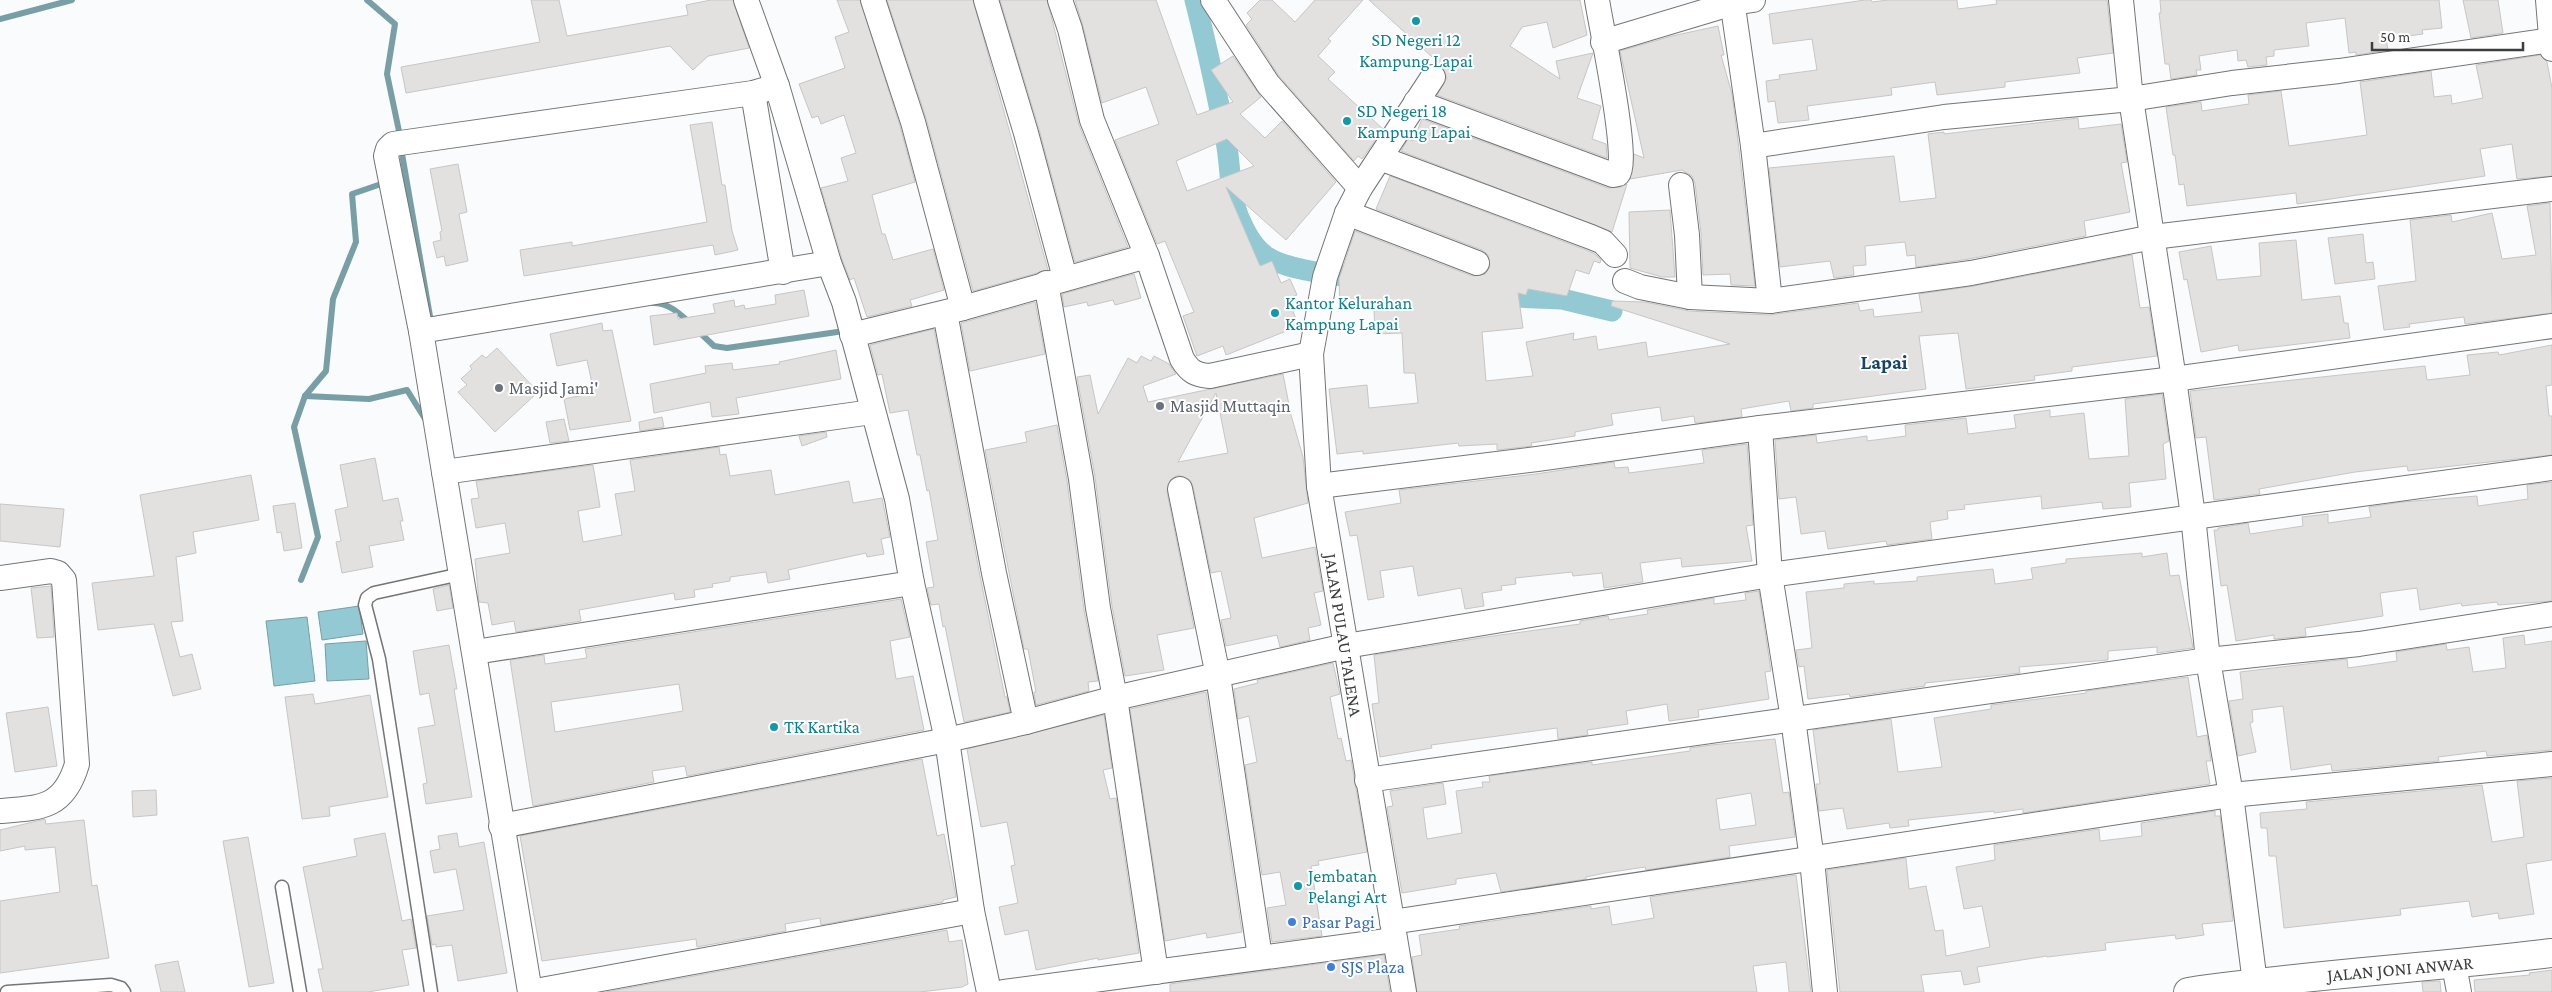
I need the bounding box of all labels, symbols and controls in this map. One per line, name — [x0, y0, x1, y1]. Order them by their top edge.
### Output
marker: SD Negeri 12 Kampung Lapai — [1410, 15, 1422, 27]
scale bar — [2372, 20, 2523, 52]
text: 50 m — [2380, 29, 2410, 45]
place label: SD Negeri 12 Kampung Lapai — [1359, 30, 1473, 71]
place label: SD Negeri 18 Kampung Lapai — [1357, 101, 1471, 142]
marker: SD Negeri 18 Kampung Lapai — [1341, 115, 1353, 127]
place label: Kantor Kelurahan Kampung Lapai — [1285, 293, 1412, 334]
marker: Kantor Kelurahan Kampung Lapai — [1269, 307, 1281, 319]
district label: Lapai — [1860, 351, 1908, 373]
place label: Masjid Jami' — [509, 378, 598, 399]
marker: Masjid Jami' — [493, 382, 505, 394]
place label: Masjid Muttaqin — [1170, 396, 1291, 417]
marker: Masjid Muttaqin — [1154, 400, 1166, 412]
street label: JALAN PULAU TALENA — [1320, 550, 1366, 719]
place label: TK Kartika — [784, 717, 860, 737]
marker: TK Kartika — [768, 721, 780, 733]
place label: Jembatan Pelangi Art — [1306, 866, 1388, 907]
marker: Jembatan Pelangi Art — [1292, 880, 1304, 892]
place label: Pasar Pagi — [1302, 912, 1375, 932]
marker: Pasar Pagi — [1286, 916, 1298, 928]
street label: JALAN JONI ANWAR — [2324, 953, 2475, 986]
place label: SJS Plaza — [1341, 957, 1405, 977]
marker: SJS Plaza — [1325, 961, 1337, 973]

